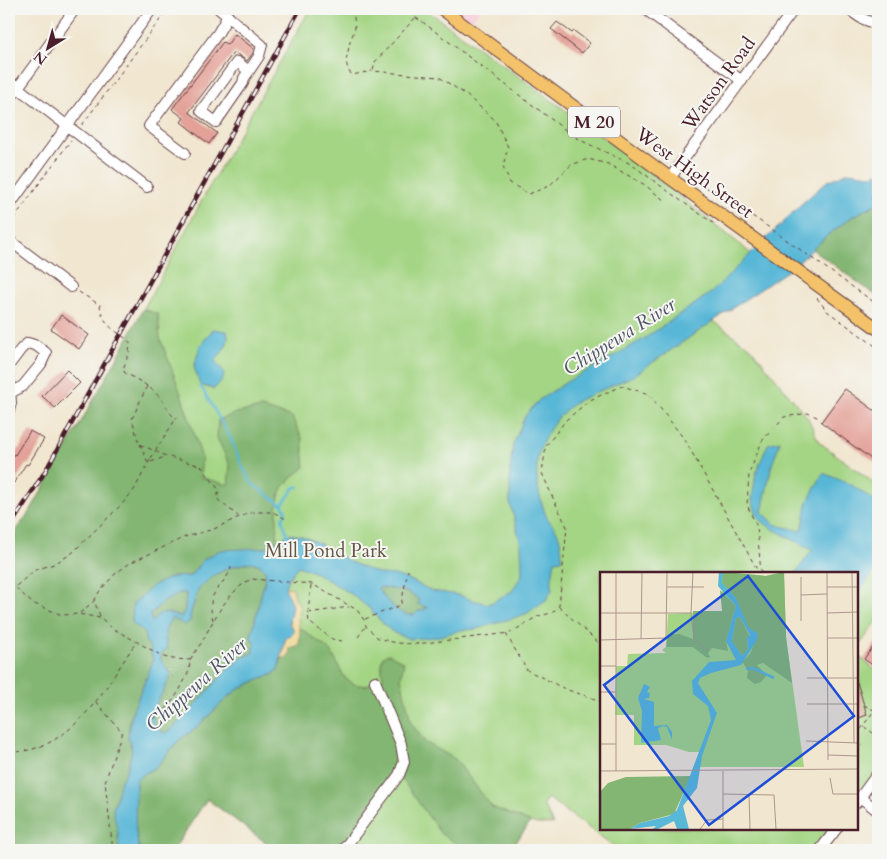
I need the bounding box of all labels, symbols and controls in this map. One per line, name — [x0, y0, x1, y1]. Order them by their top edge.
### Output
north arrow — [22, 22, 72, 72]
street label: Watson Road — [676, 32, 762, 136]
text: N — [30, 47, 51, 69]
road number: M 20 — [568, 106, 620, 138]
street label: West High Street — [629, 120, 759, 225]
water label: Chippewa River — [558, 290, 682, 382]
park label: Mill Pond Park — [265, 538, 388, 564]
inset map — [600, 572, 857, 829]
water label: Chippewa River — [140, 631, 254, 737]

